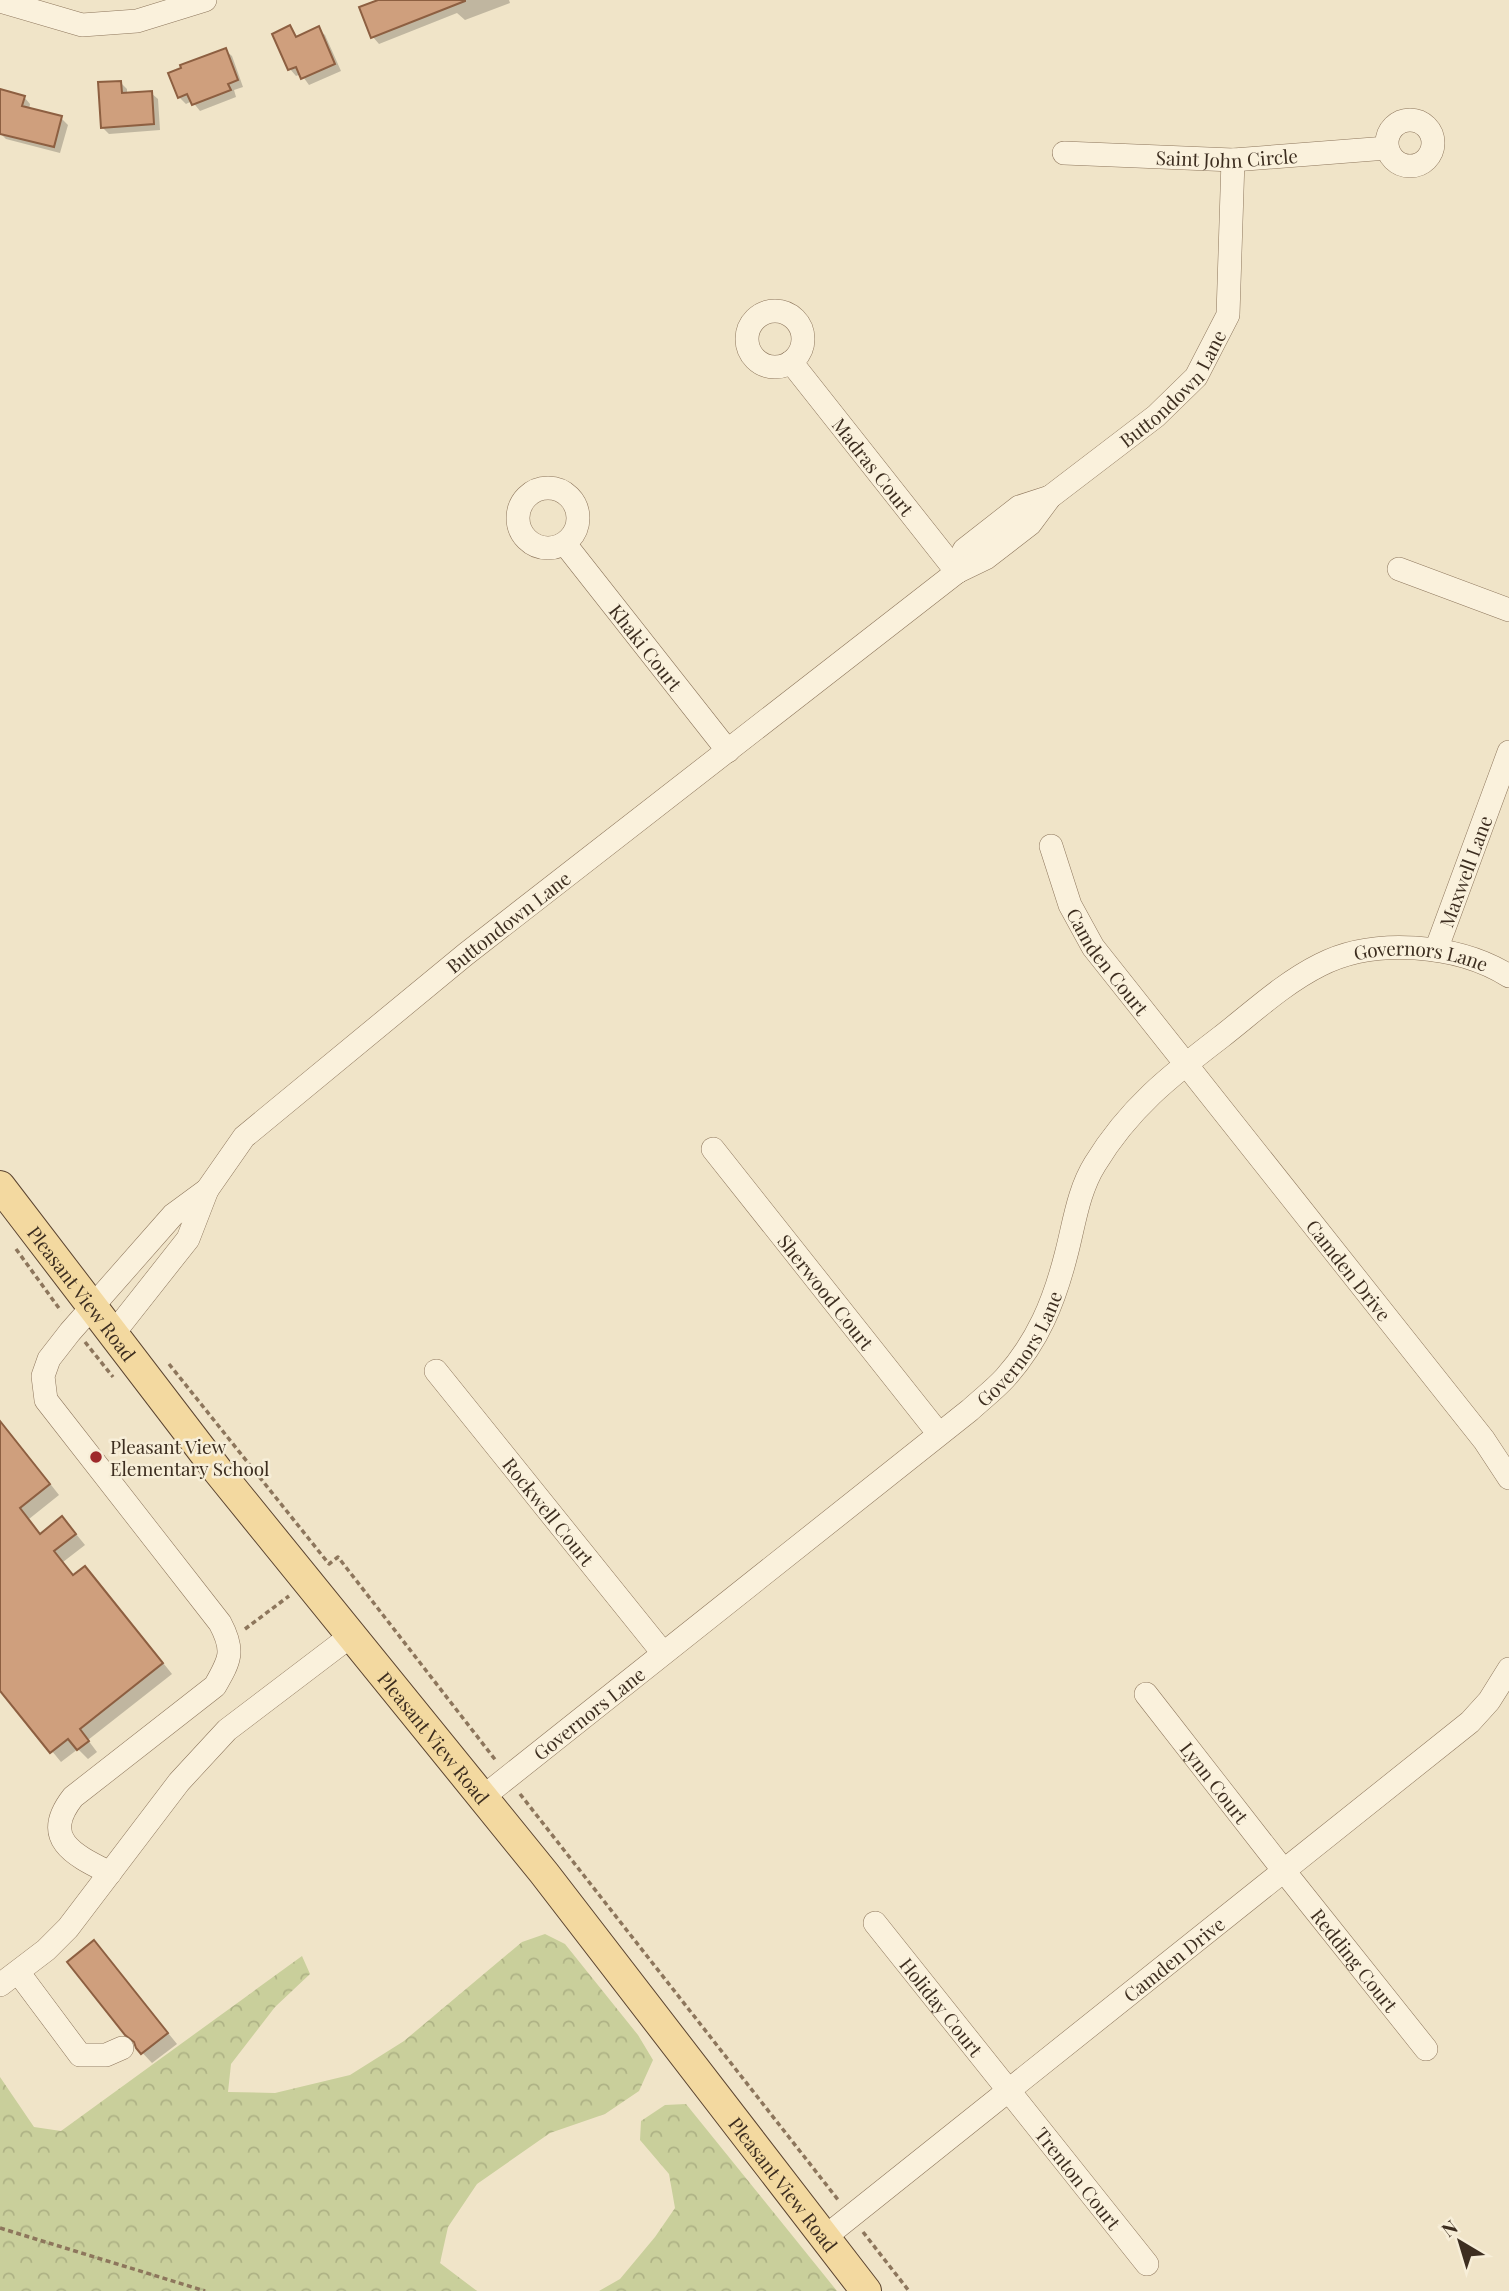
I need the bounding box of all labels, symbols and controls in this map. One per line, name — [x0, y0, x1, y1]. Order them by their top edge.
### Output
street label: Saint John Circle — [1155, 142, 1299, 173]
street label: Buttondown Lane — [1114, 325, 1231, 453]
street label: Madras Court — [827, 412, 920, 521]
street label: Khaki Court — [604, 598, 688, 696]
street label: Maxwell Lane — [1433, 812, 1498, 931]
street label: Buttondown Lane — [440, 865, 575, 978]
street label: Camden Court — [1061, 903, 1155, 1020]
street label: Governors Lane — [1351, 934, 1492, 977]
street label: Camden Drive — [1301, 1214, 1397, 1326]
street label: Pleasant View Road — [22, 1220, 142, 1366]
street label: Sherwood Court — [772, 1229, 880, 1355]
street label: Governors Lane — [971, 1287, 1067, 1412]
place label: Pleasant View Elementary School — [110, 1433, 270, 1481]
marker: Pleasant View Elementary School — [88, 1449, 104, 1465]
street label: Rockwell Court — [497, 1452, 601, 1571]
street label: Governors Lane — [527, 1661, 650, 1765]
street label: Pleasant View Road — [372, 1666, 496, 1809]
street label: Lynn Court — [1175, 1736, 1255, 1829]
street label: Redding Court — [1306, 1903, 1404, 2017]
street label: Camden Drive — [1117, 1910, 1230, 2007]
street label: Holiday Court — [894, 1952, 989, 2062]
street label: Pleasant View Road — [723, 2111, 844, 2257]
street label: Trenton Court — [1030, 2121, 1127, 2235]
north arrow — [1425, 2207, 1495, 2277]
text: N — [1436, 2213, 1463, 2242]

